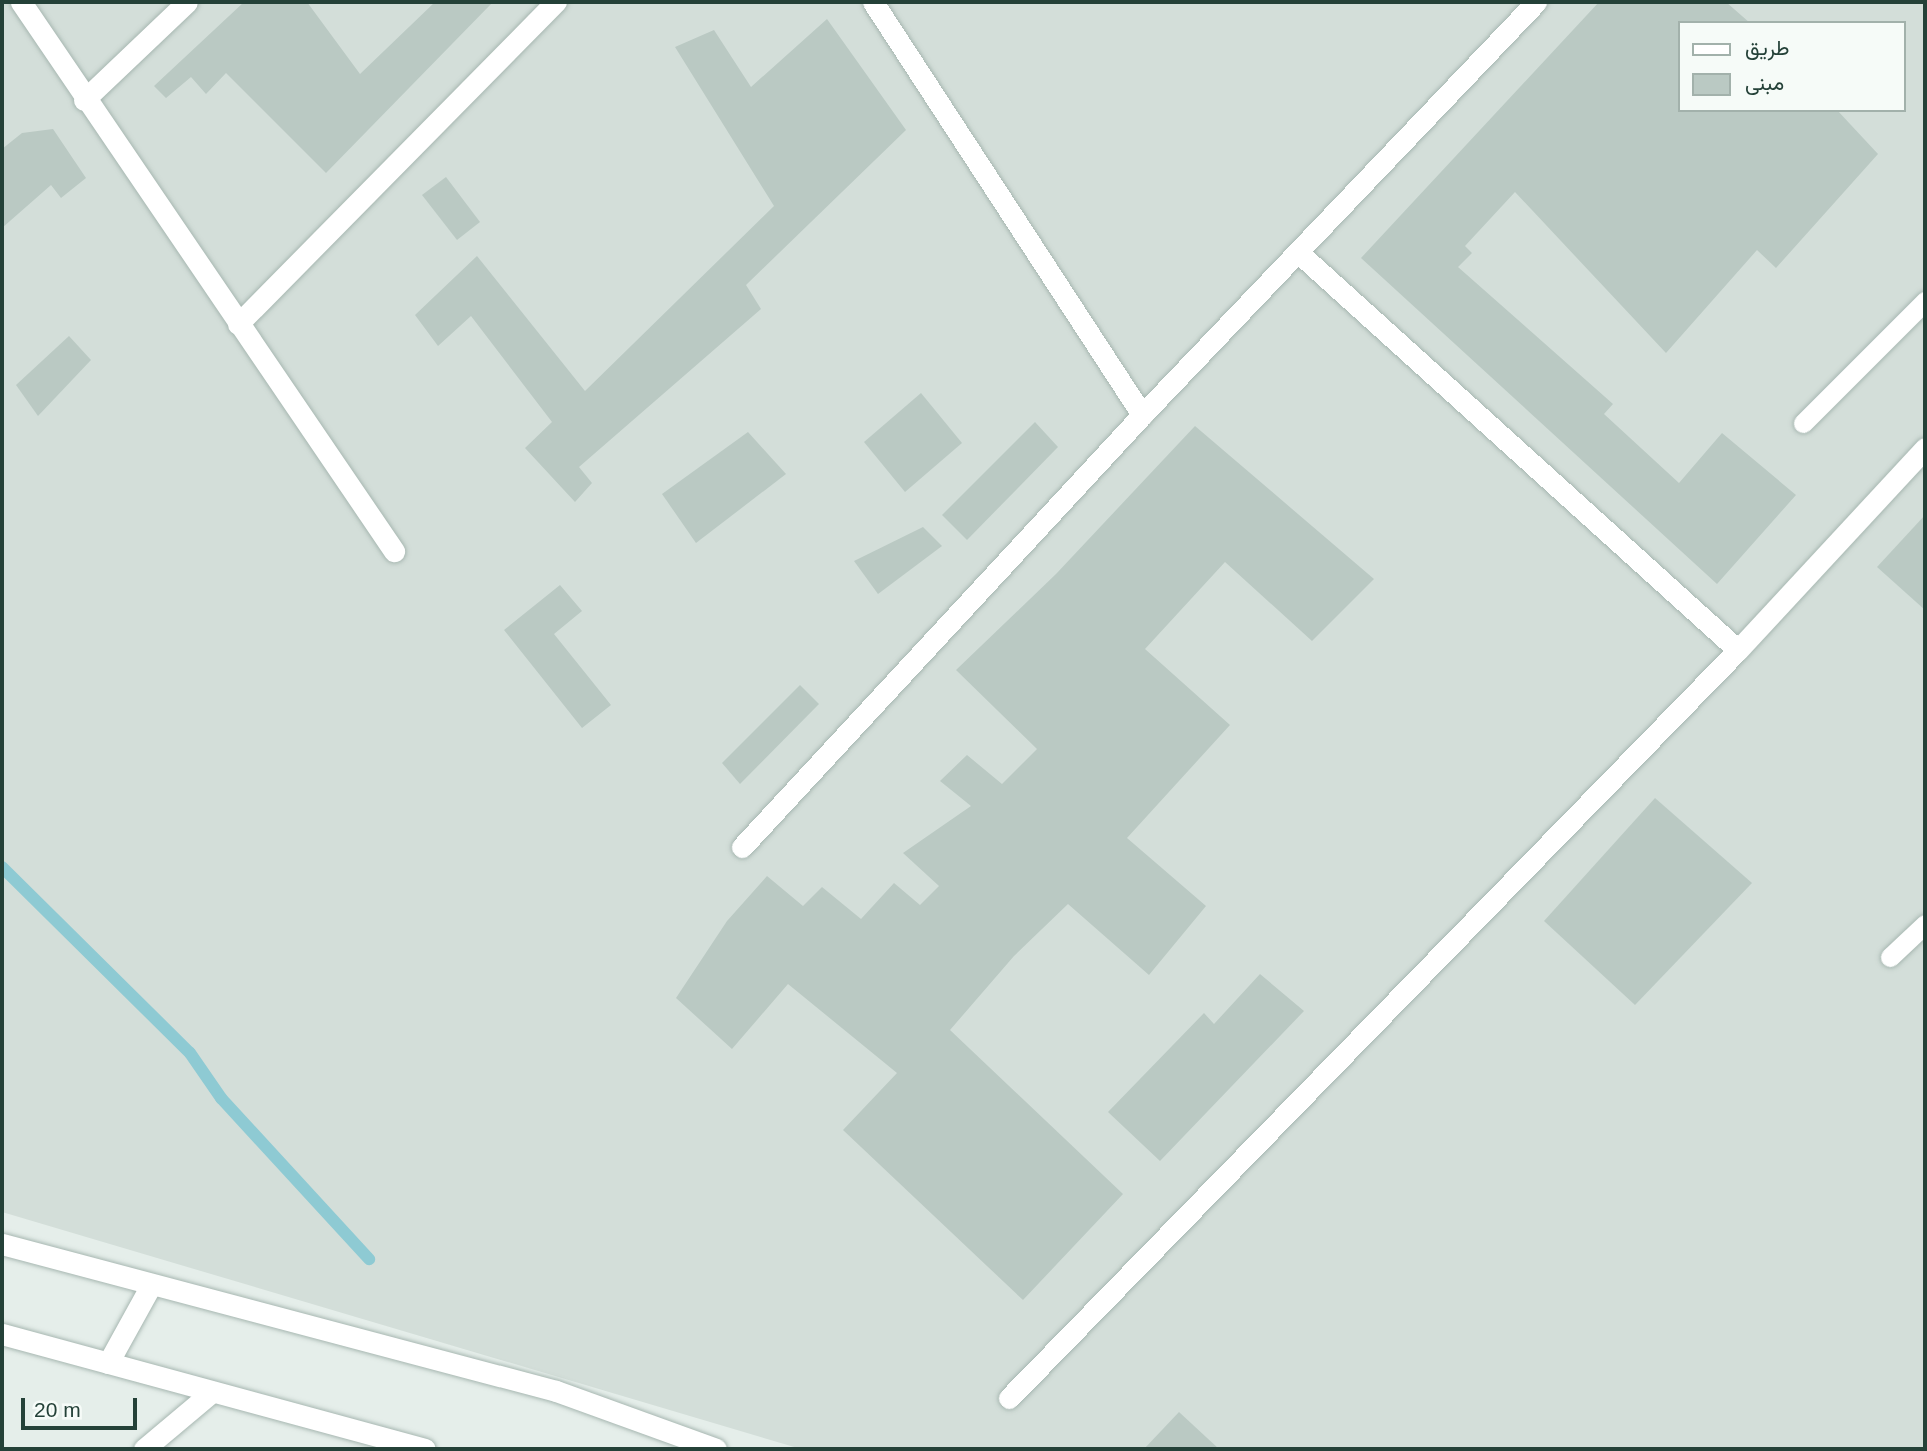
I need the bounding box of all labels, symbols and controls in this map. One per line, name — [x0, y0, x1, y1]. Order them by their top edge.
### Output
legend — [1678, 21, 1906, 112]
text: طريق — [1745, 36, 1790, 59]
text: مبنى — [1745, 71, 1784, 94]
scale bar — [24, 1384, 140, 1428]
text: 20 m — [34, 1398, 81, 1421]

